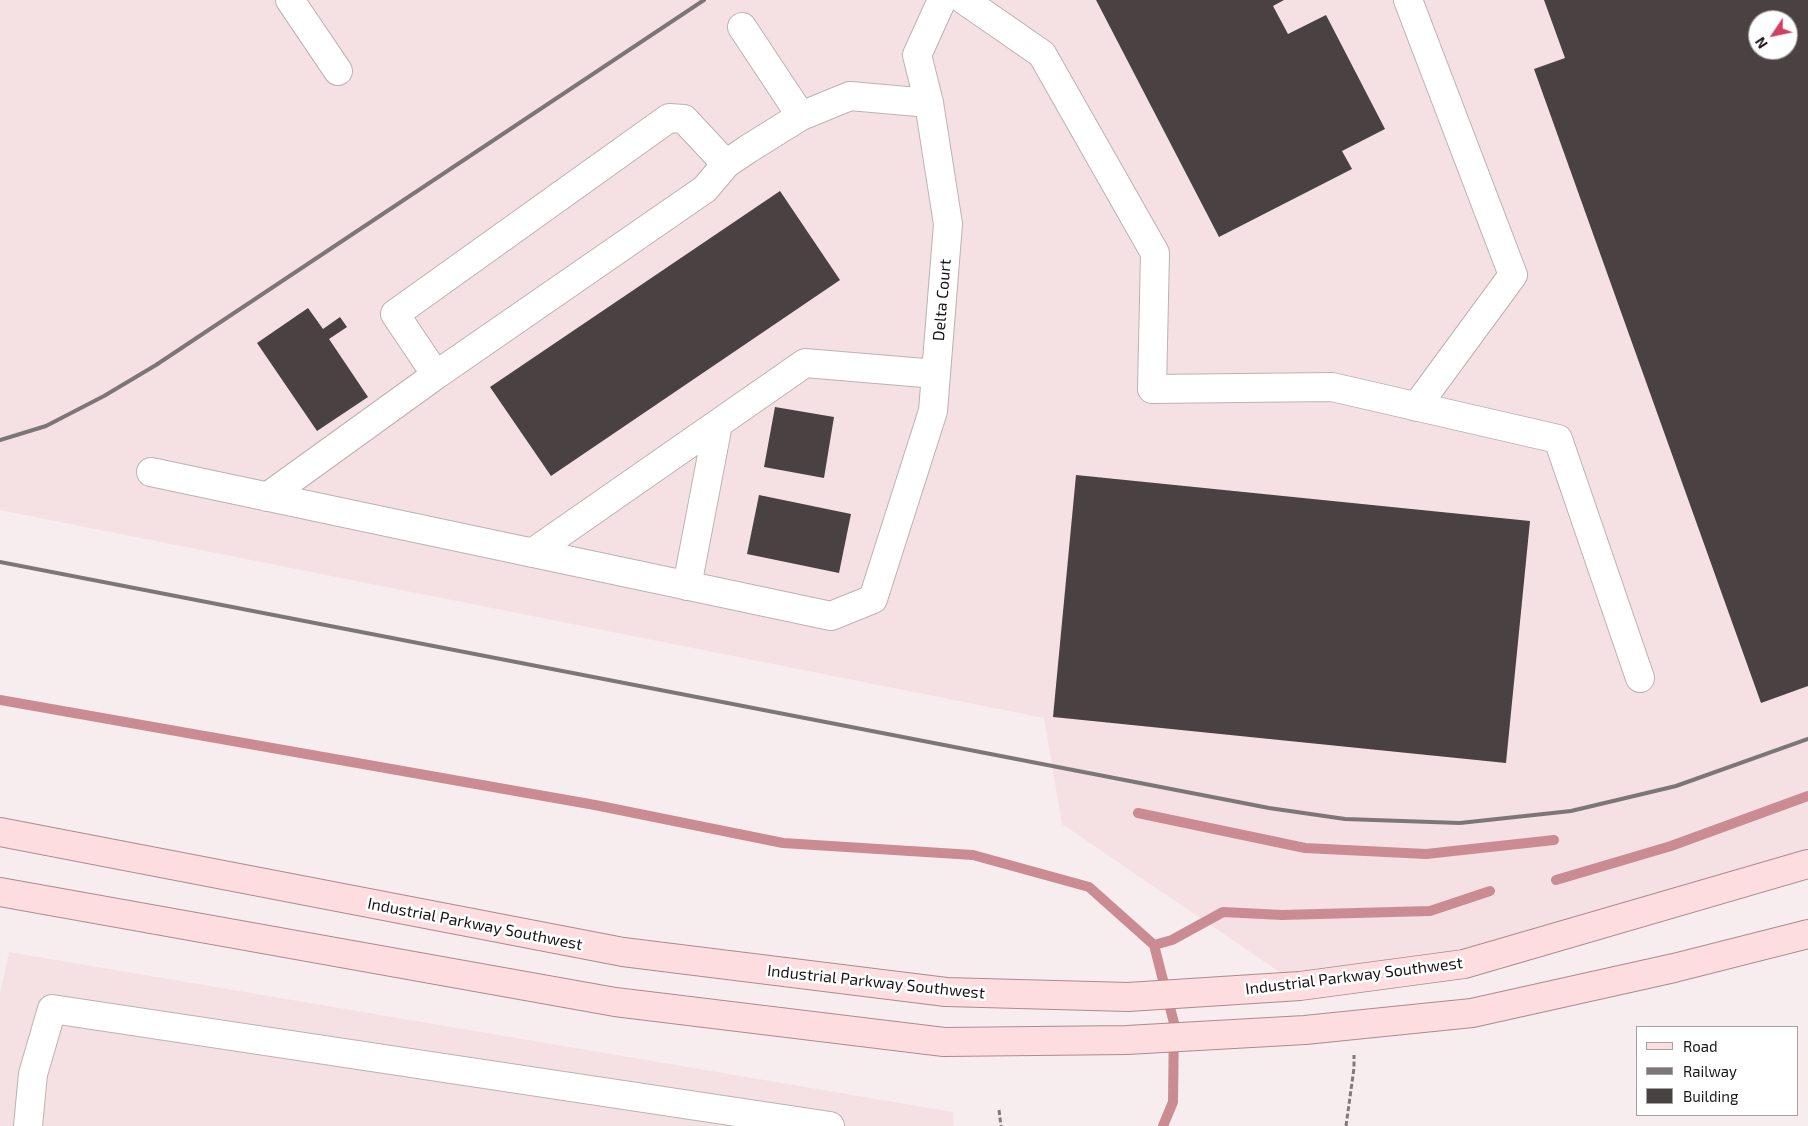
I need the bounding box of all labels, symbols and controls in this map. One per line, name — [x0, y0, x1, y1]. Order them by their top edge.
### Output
north arrow — [1748, 10, 1798, 60]
text: N — [1751, 34, 1771, 52]
street label: Delta Court — [929, 258, 955, 342]
street label: Industrial Parkway Southwest — [366, 894, 584, 954]
street label: Industrial Parkway Southwest — [1244, 953, 1464, 999]
street label: Industrial Parkway Southwest — [766, 961, 986, 1003]
legend — [1636, 1026, 1798, 1116]
text: Road — [1683, 1037, 1718, 1055]
text: Railway — [1683, 1062, 1737, 1080]
text: Building — [1683, 1087, 1738, 1105]

